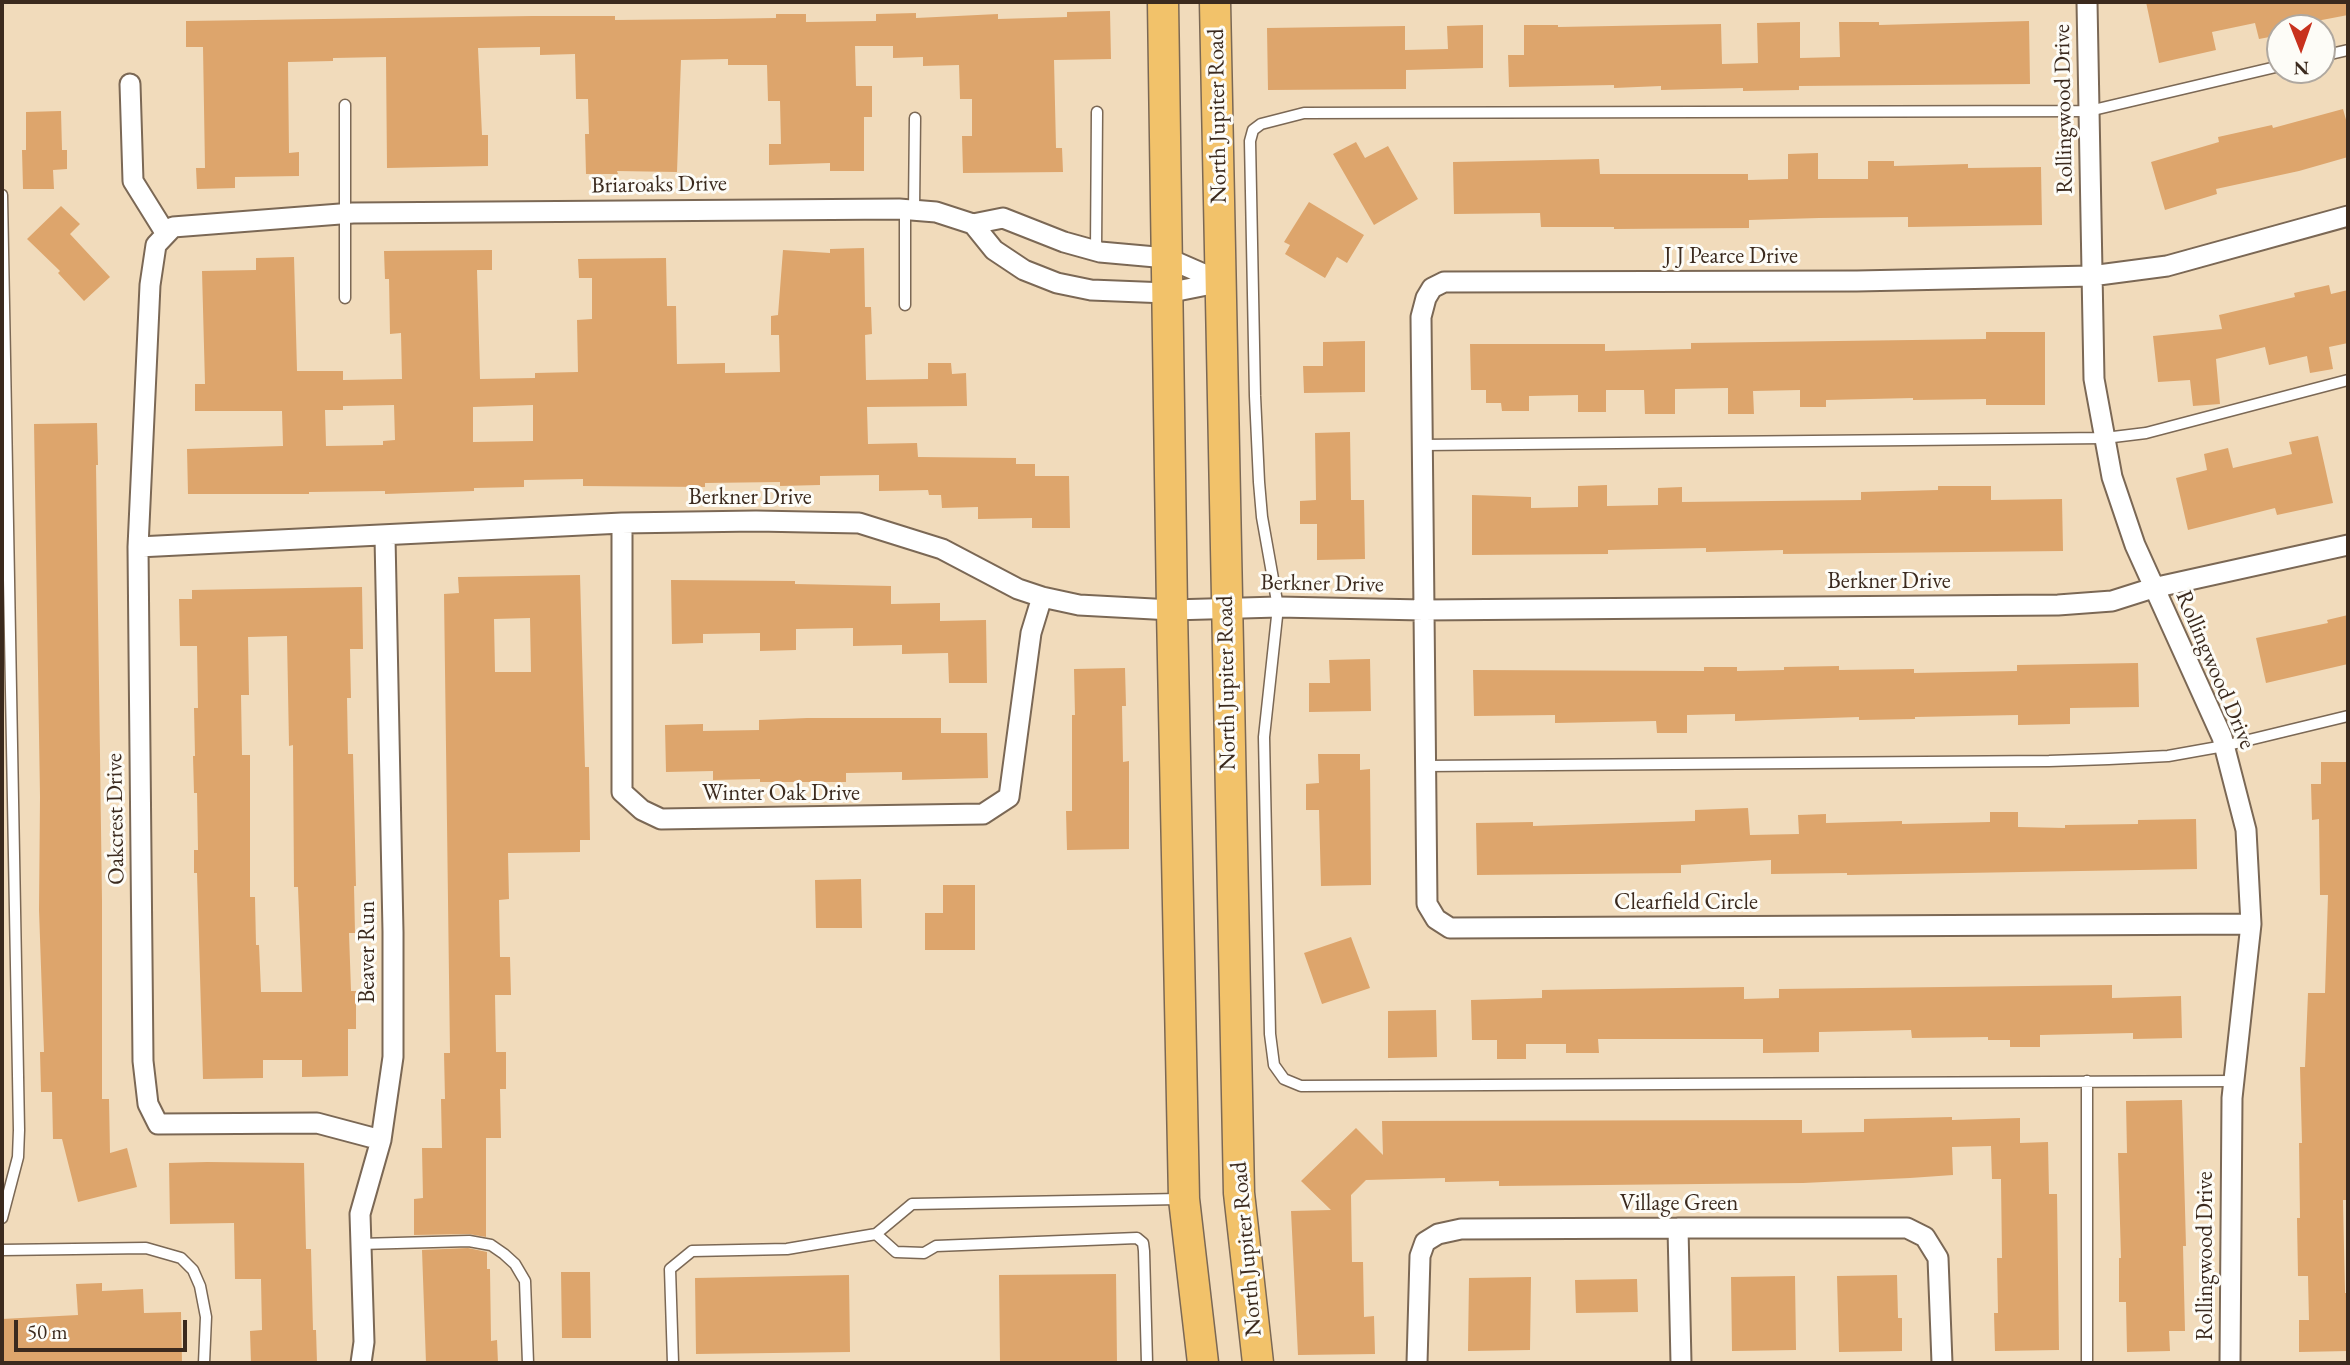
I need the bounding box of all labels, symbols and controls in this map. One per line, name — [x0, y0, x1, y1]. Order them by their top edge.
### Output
north arrow — [2266, 14, 2336, 84]
street label: Rollingwood Drive — [2049, 24, 2079, 194]
street label: North Jupiter Road — [1203, 28, 1233, 204]
text: N — [2293, 56, 2309, 81]
street label: Briaroaks Drive — [591, 170, 727, 200]
street label: J J Pearce Drive — [1664, 243, 1798, 271]
street label: Berkner Drive — [688, 484, 812, 512]
street label: Berkner Drive — [1827, 568, 1951, 596]
street label: Berkner Drive — [1260, 569, 1384, 599]
street label: Rollingwood Drive — [2169, 587, 2261, 753]
street label: North Jupiter Road — [1212, 595, 1242, 771]
street label: Oakcrest Drive — [101, 753, 131, 885]
street label: Winter Oak Drive — [702, 780, 860, 808]
street label: Clearfield Circle — [1614, 889, 1758, 917]
street label: Beaver Run — [354, 901, 382, 1003]
street label: North Jupiter Road — [1226, 1161, 1268, 1337]
street label: Rollingwood Drive — [2192, 1171, 2220, 1341]
street label: Village Green — [1620, 1190, 1738, 1218]
scale bar — [18, 1306, 191, 1350]
text: 50 m — [27, 1318, 68, 1345]

